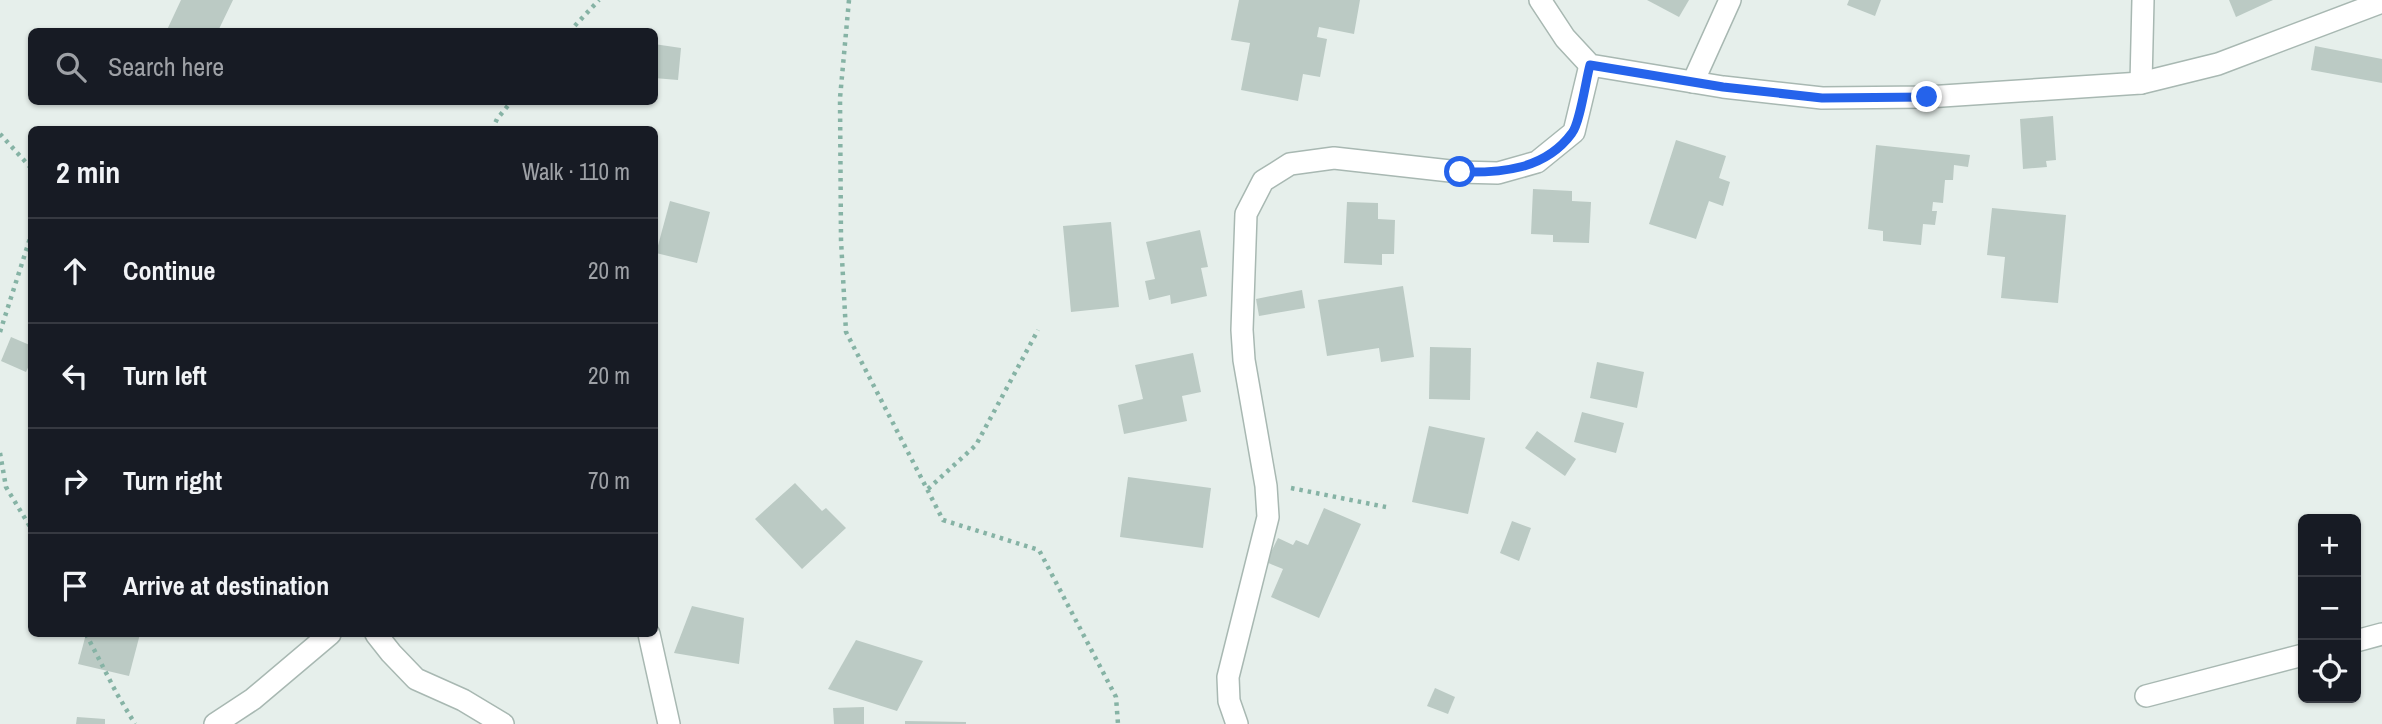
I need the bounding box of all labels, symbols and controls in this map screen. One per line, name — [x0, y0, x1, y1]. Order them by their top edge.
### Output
search box — [28, 28, 658, 105]
icon: search — [52, 48, 90, 86]
text: Search here — [108, 49, 224, 84]
route end — [1911, 81, 1942, 112]
text: 2 min — [56, 152, 120, 192]
text: Walk · 110 m — [522, 156, 630, 187]
route start — [1444, 156, 1475, 187]
icon: ahead — [56, 252, 94, 290]
text: Continue — [123, 253, 215, 288]
text: 20 m — [588, 255, 630, 286]
icon: left — [56, 357, 94, 395]
text: Turn left — [123, 358, 207, 393]
text: 20 m — [588, 360, 630, 391]
icon: right — [56, 462, 94, 500]
text: Turn right — [123, 463, 222, 498]
text: 70 m — [588, 465, 630, 496]
map controls — [2298, 514, 2361, 703]
button: + — [2298, 514, 2361, 577]
icon: arrive — [56, 567, 94, 605]
text: Arrive at destination — [123, 568, 329, 603]
button: − — [2298, 577, 2361, 640]
button: locate — [2298, 640, 2361, 703]

